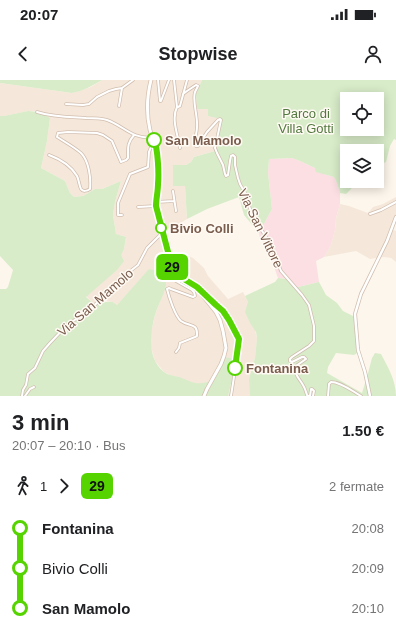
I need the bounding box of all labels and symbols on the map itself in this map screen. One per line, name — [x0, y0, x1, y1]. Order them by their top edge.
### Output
park label: Parco di Villa Gotti — [278, 106, 334, 136]
marker: San Mamolo — [146, 132, 162, 148]
place label: San Mamolo — [165, 133, 242, 148]
street label: Via San Vittore — [235, 186, 286, 270]
place label: Bivio Colli — [170, 221, 234, 236]
marker: Bivio Colli — [155, 222, 167, 234]
line badge: 29 — [154, 254, 190, 280]
street label: Via San Mamolo — [54, 266, 136, 339]
marker: Fontanina — [227, 360, 243, 376]
place label: Fontanina — [246, 361, 309, 376]

